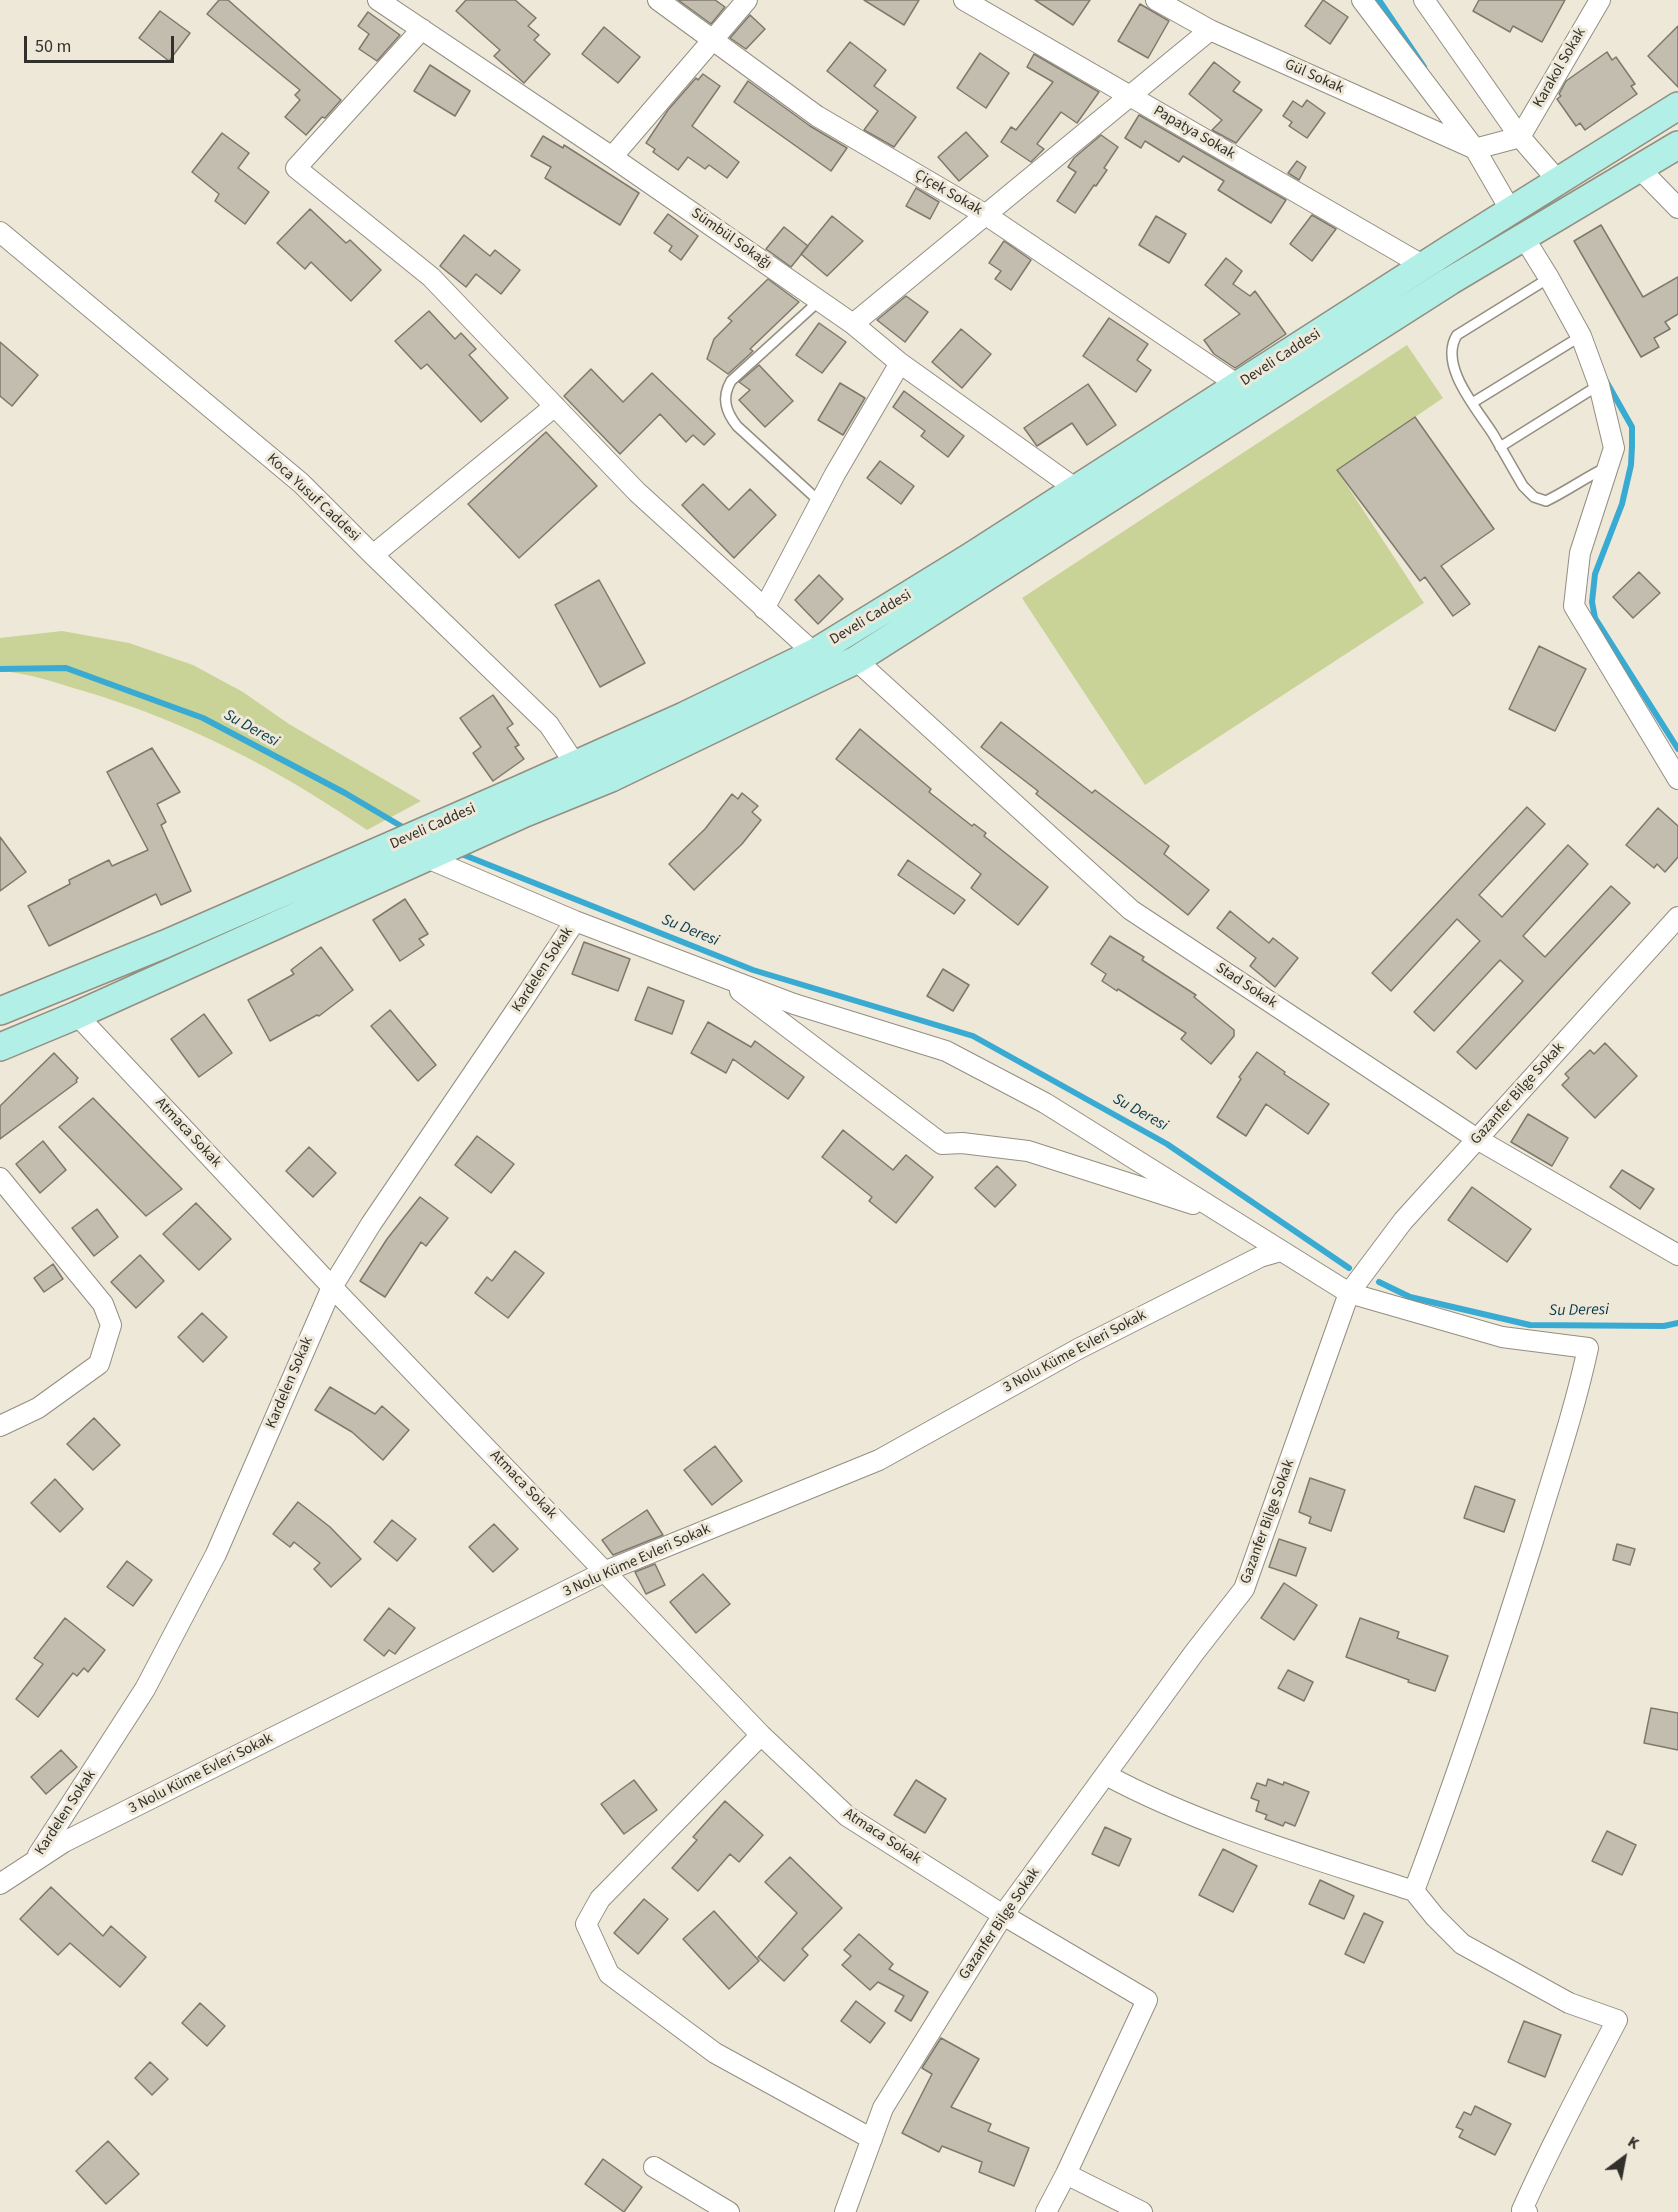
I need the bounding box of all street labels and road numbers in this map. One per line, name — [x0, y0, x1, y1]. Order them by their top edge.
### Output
street label: Karakol Sokak — [1530, 25, 1590, 111]
street label: Gül Sokak — [1282, 56, 1346, 98]
street label: Papatya Sokak — [1150, 102, 1238, 164]
street label: Çiçek Sokak — [911, 166, 985, 220]
street label: Sümbül Sokağı — [687, 205, 775, 273]
street label: Develi Caddesi — [1238, 325, 1324, 391]
street label: Koca Yusuf Caddesi — [263, 450, 363, 546]
street label: Develi Caddesi — [827, 587, 915, 649]
street label: Develi Caddesi — [387, 800, 479, 854]
street label: Kardelen Sokak — [509, 924, 577, 1016]
street label: Stad Sokak — [1212, 959, 1280, 1013]
street label: Gazanfer Bilge Sokak — [1467, 1039, 1569, 1149]
street label: Atmaca Sokak — [151, 1094, 225, 1172]
street label: 3 Nolu Küme Evleri Sokak — [1001, 1307, 1149, 1397]
street label: Kardelen Sokak — [263, 1334, 317, 1432]
street label: Atmaca Sokak — [486, 1447, 560, 1523]
street label: Gazanfer Bilge Sokak — [1237, 1457, 1299, 1587]
street label: 3 Nolu Küme Evleri Sokak — [561, 1520, 713, 1602]
street label: 3 Nolu Küme Evleri Sokak — [126, 1730, 276, 1818]
street label: Kardelen Sokak — [32, 1767, 100, 1859]
street label: Atmaca Sokak — [840, 1805, 924, 1869]
street label: Gazanfer Bilge Sokak — [956, 1865, 1044, 1983]

